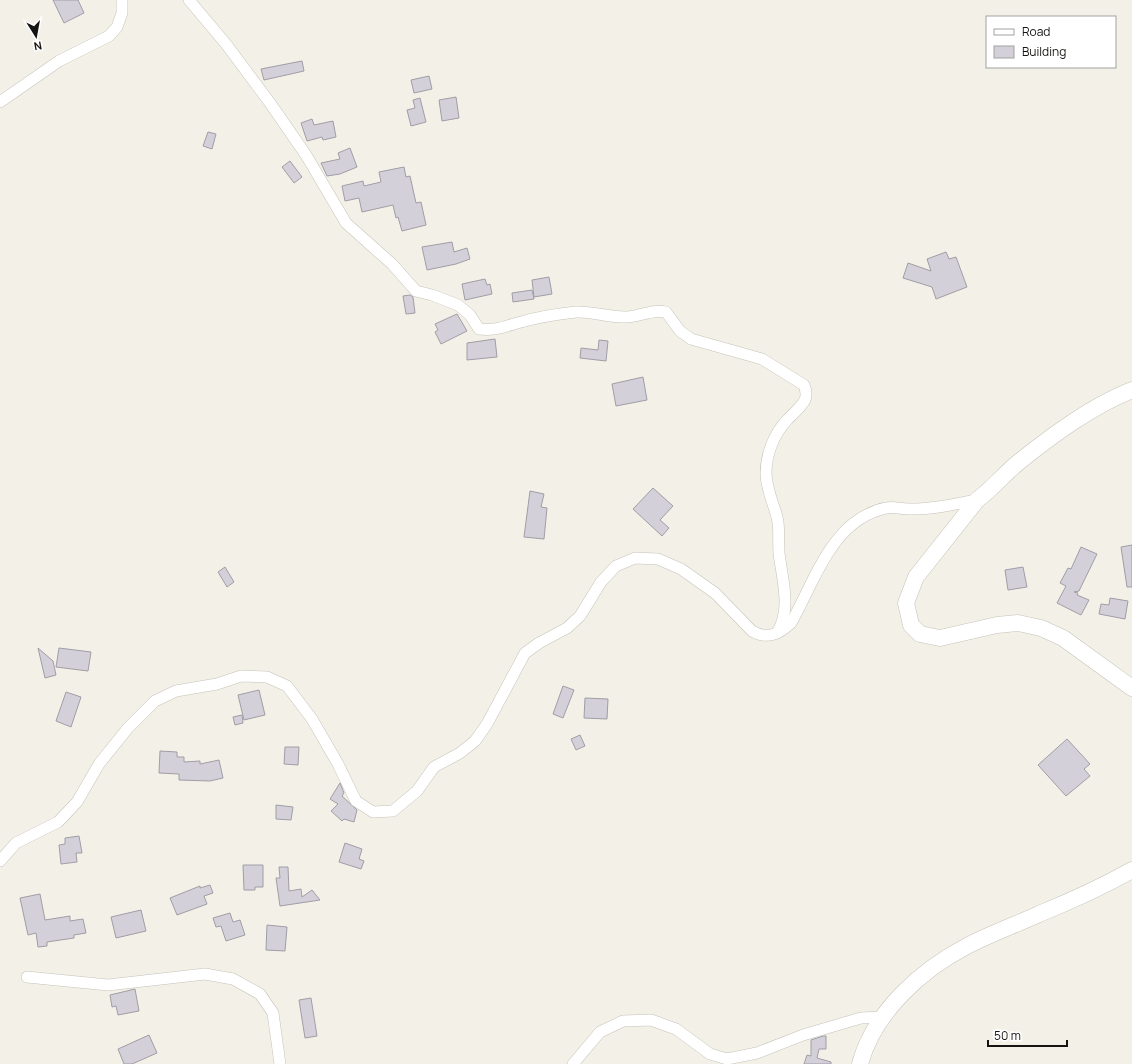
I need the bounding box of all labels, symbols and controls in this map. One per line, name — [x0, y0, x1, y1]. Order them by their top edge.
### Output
north arrow — [16, 16, 56, 56]
legend — [986, 16, 1116, 68]
text: Road — [1022, 23, 1050, 40]
text: N — [33, 38, 43, 54]
text: Building — [1022, 43, 1066, 60]
scale bar — [988, 1022, 1067, 1048]
text: 50 m — [994, 1027, 1021, 1044]

